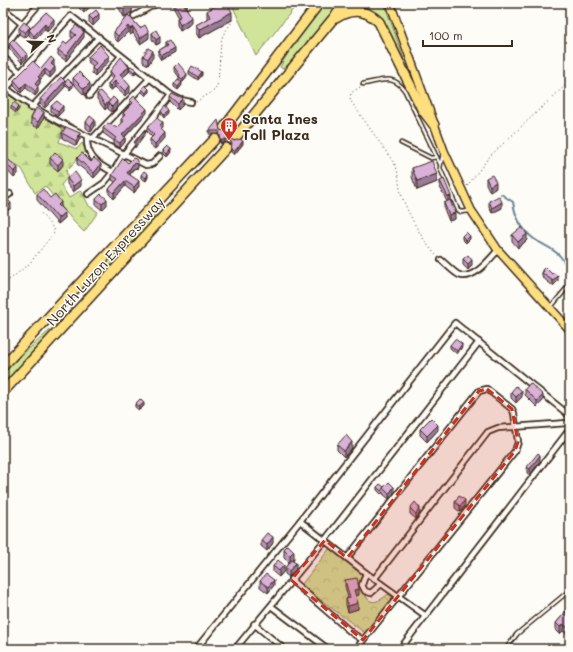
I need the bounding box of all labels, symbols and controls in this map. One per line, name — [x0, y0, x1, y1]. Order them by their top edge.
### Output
north arrow — [22, 22, 62, 62]
scale bar — [423, 22, 512, 48]
text: 100 m — [429, 27, 463, 43]
text: N — [43, 32, 60, 45]
place label: Santa Ines Toll Plaza — [242, 109, 318, 144]
building icon: Santa Ines Toll Plaza — [219, 116, 239, 141]
street label: North Luzon Expressway — [42, 192, 168, 330]

